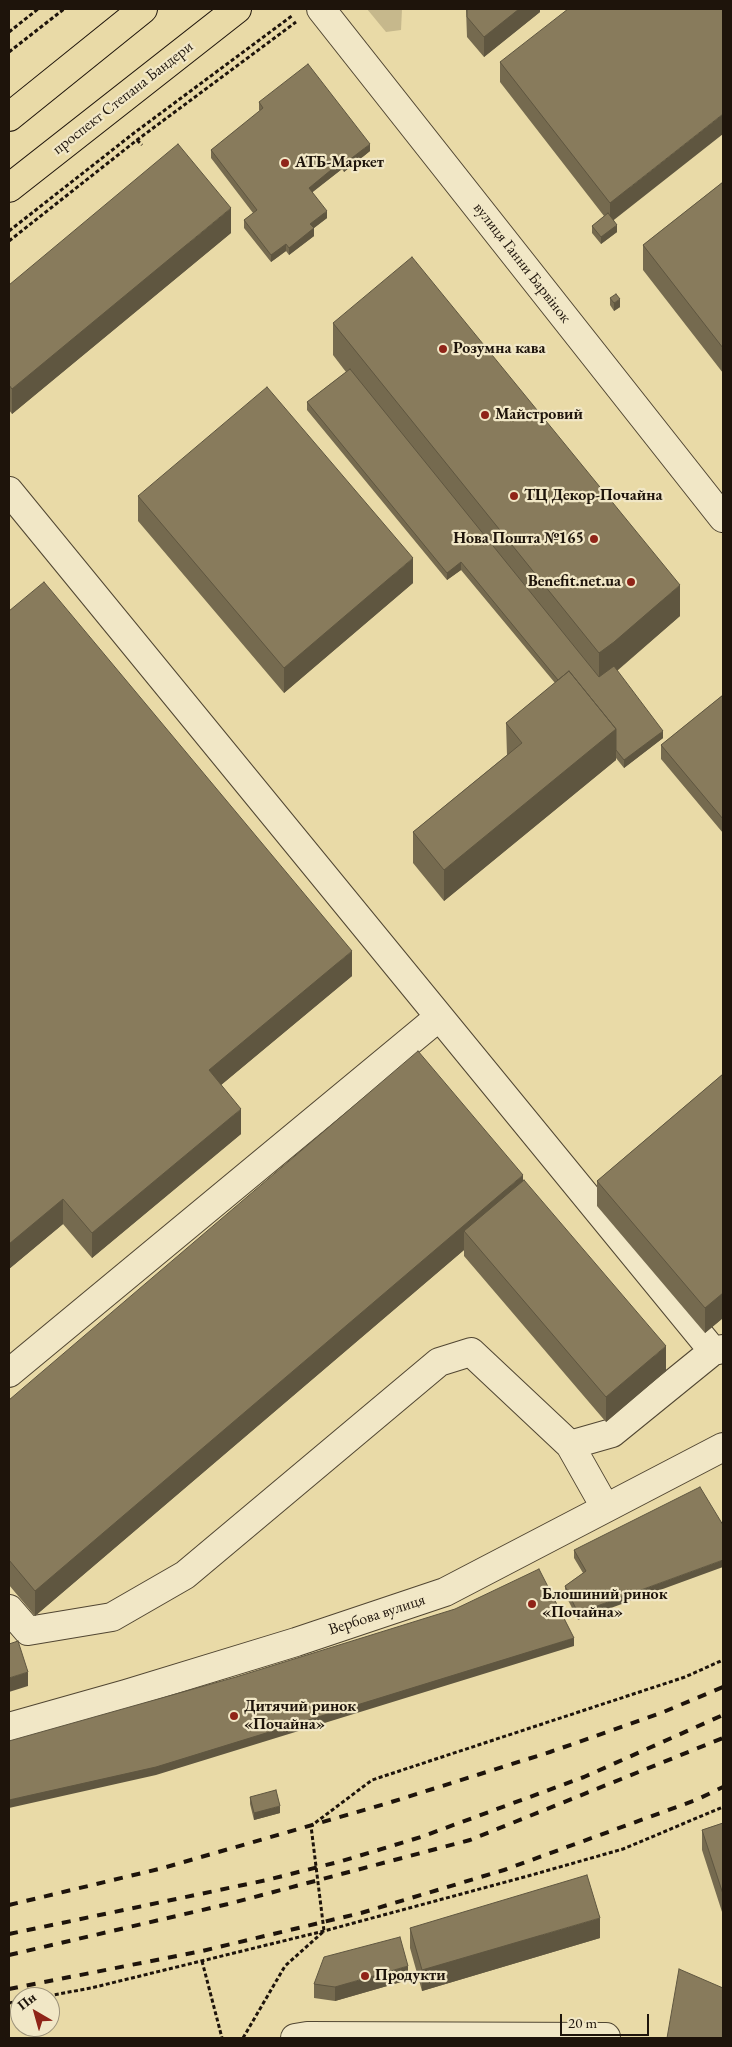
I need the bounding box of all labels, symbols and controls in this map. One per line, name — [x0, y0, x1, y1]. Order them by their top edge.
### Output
street label: проспект Степана Бандери — [49, 37, 197, 159]
place label: АТБ-Маркет — [295, 153, 384, 173]
marker: АТБ-Маркет — [279, 157, 291, 169]
street label: вулиця Ганни Барвінок — [469, 199, 575, 327]
place label: Розумна кава — [453, 339, 546, 359]
marker: Розумна кава — [437, 343, 449, 355]
place label: Майстровий — [495, 405, 583, 425]
marker: Майстровий — [479, 409, 491, 421]
place label: ТЦ Декор-Почайна — [524, 486, 662, 506]
marker: ТЦ Декор-Почайна — [508, 490, 520, 502]
place label: Нова Пошта №165 — [453, 529, 584, 549]
marker: Нова Пошта №165 — [588, 533, 600, 545]
place label: Benefit.net.ua — [528, 572, 621, 592]
marker: Benefit.net.ua — [625, 576, 637, 588]
place label: Блошиний ринок «Почайна» — [542, 1585, 668, 1623]
street label: Вербова вулиця — [326, 1590, 428, 1640]
marker: Блошиний ринок «Почайна» — [526, 1598, 538, 1610]
place label: Дитячий ринок «Почайна» — [244, 1697, 356, 1735]
marker: Дитячий ринок «Почайна» — [228, 1710, 240, 1722]
place label: Продукти — [375, 1966, 446, 1986]
marker: Продукти — [359, 1970, 371, 1982]
north arrow — [10, 1987, 60, 2037]
text: Пн — [13, 1988, 39, 2014]
scale bar — [562, 2004, 651, 2036]
text: 20 m — [568, 2013, 597, 2032]

